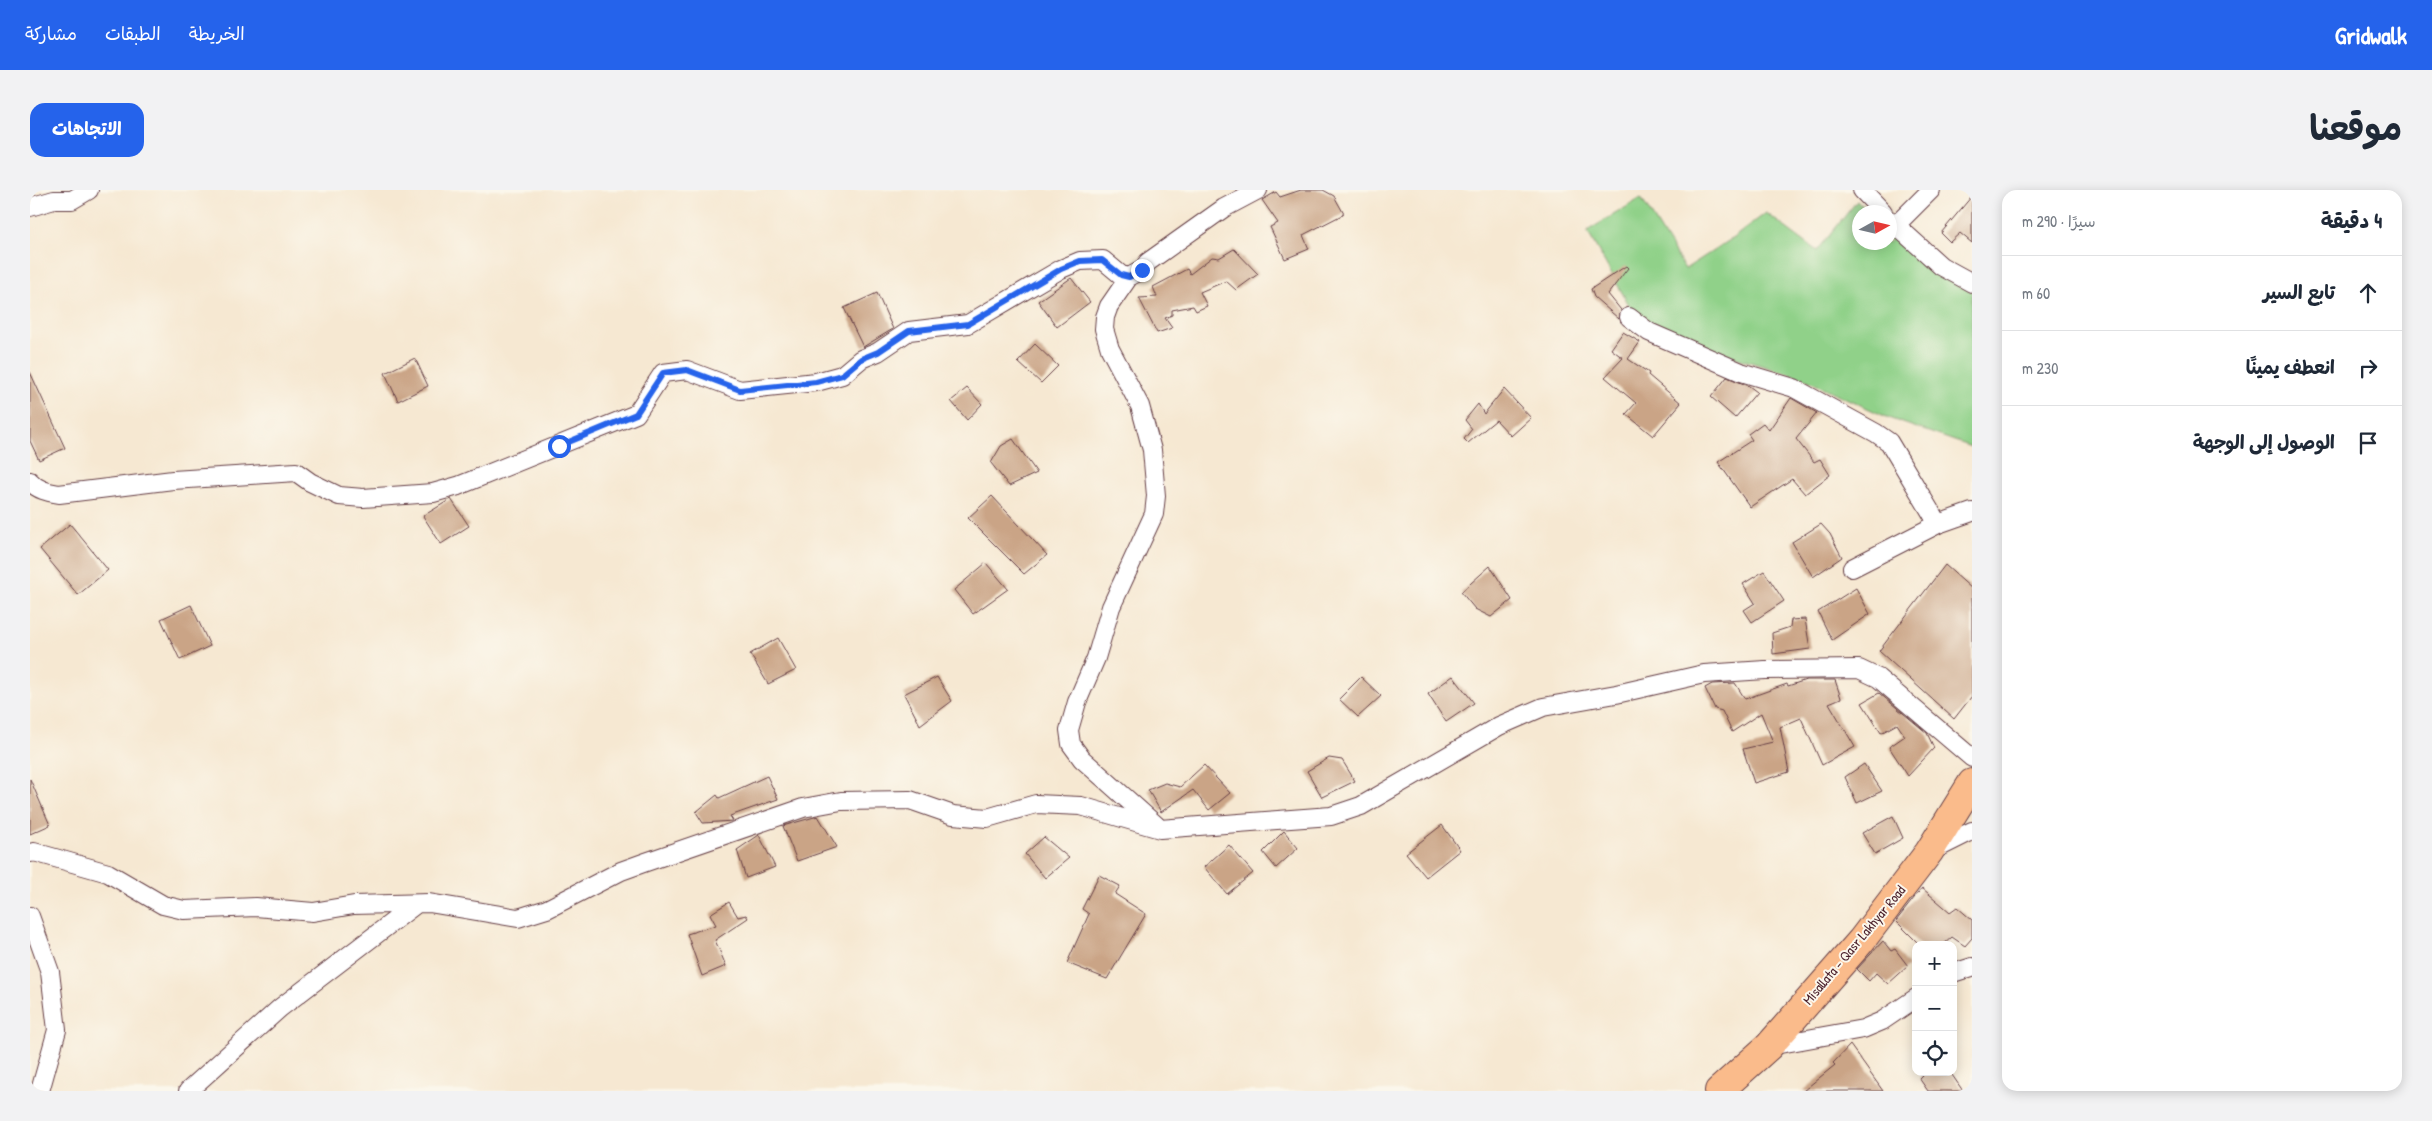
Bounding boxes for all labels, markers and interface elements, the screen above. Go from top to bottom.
text: Gridwalk [2335,19,2407,51]
text: مشاركة [25,21,77,46]
text: الطبقات [105,21,161,46]
text: الخريطة [189,21,245,46]
button: الاتجاهات [30,103,144,157]
text: موقعنا [2309,104,2402,151]
north arrow [1852,205,1897,250]
text: 4 دقيقة [2321,206,2382,235]
text: سيرًا · 290 m [2022,210,2096,232]
route end [1131,259,1154,282]
text: تابع السير [2263,279,2335,305]
icon: ahead [2354,279,2382,307]
text: 60 m [2022,282,2050,304]
text: انعطف يمينًا [2246,354,2335,380]
icon: right [2354,354,2382,382]
text: 230 m [2022,357,2058,379]
text: الوصول إلى الوجهة [2193,429,2335,455]
icon: arrive [2354,429,2382,457]
route start [548,435,571,458]
street label: Misallata - Qasr Lakhyar Road [1798,881,1910,1009]
map controls [1912,941,1957,1076]
button: + [1912,941,1957,986]
button: − [1912,986,1957,1031]
button: locate [1912,1031,1957,1076]

